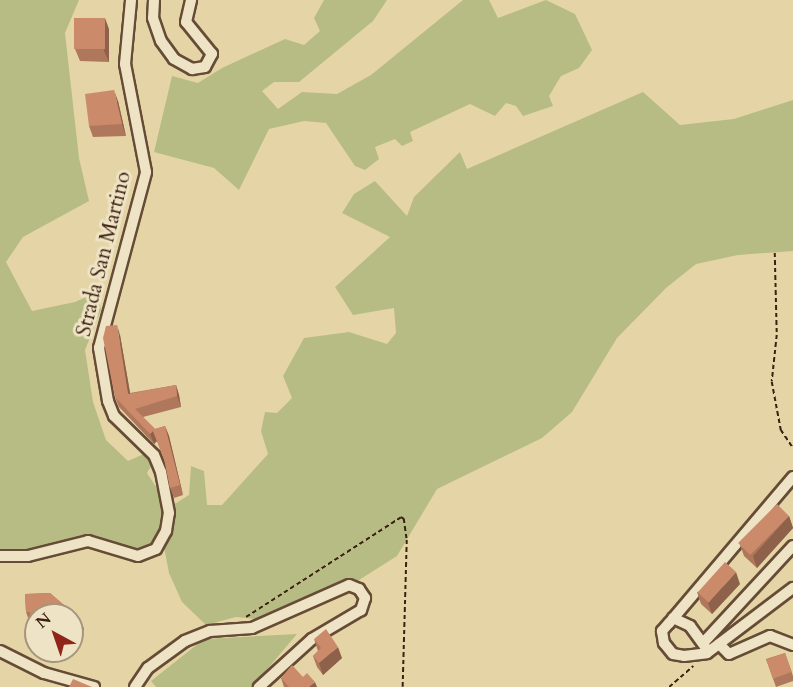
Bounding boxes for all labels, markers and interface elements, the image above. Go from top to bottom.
street label: Strada San Martino [71,169,137,339]
north arrow [24,603,84,663]
text: N [31,608,56,634]

